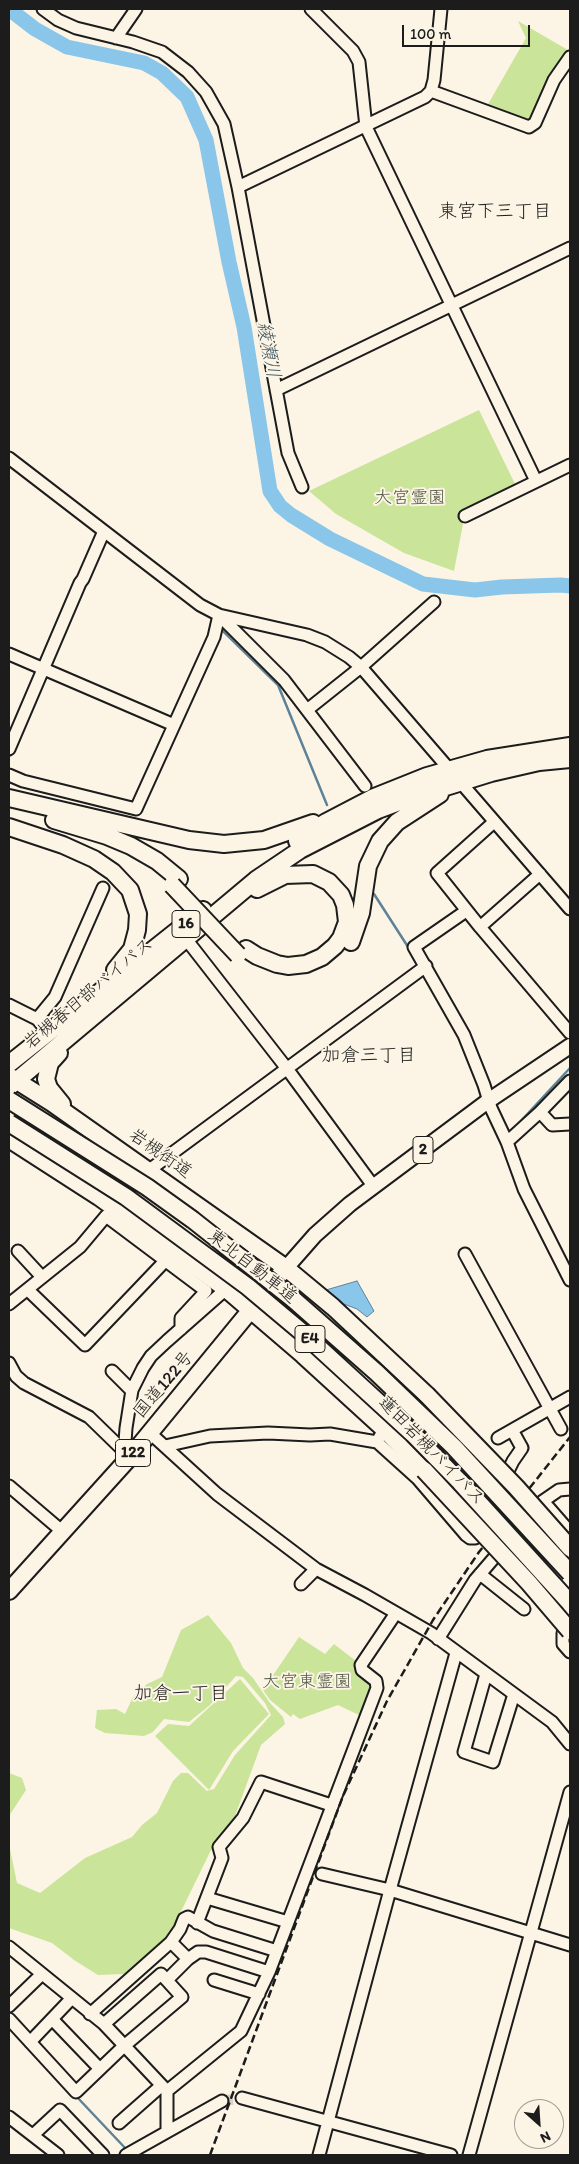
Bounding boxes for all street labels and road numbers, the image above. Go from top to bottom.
road number: 16 [172,911,200,938]
street label: 岩槻春日部バイパス [20,934,158,1054]
street label: 岩槻街道 [124,1125,196,1183]
road number: 2 [413,1136,433,1164]
street label: 東北自動車道 [203,1225,301,1309]
road number: E4 [295,1326,325,1352]
street label: 国道122号 [130,1347,198,1423]
street label: 蓮田岩槻バイパス [373,1392,489,1510]
road number: 122 [116,1440,150,1466]

